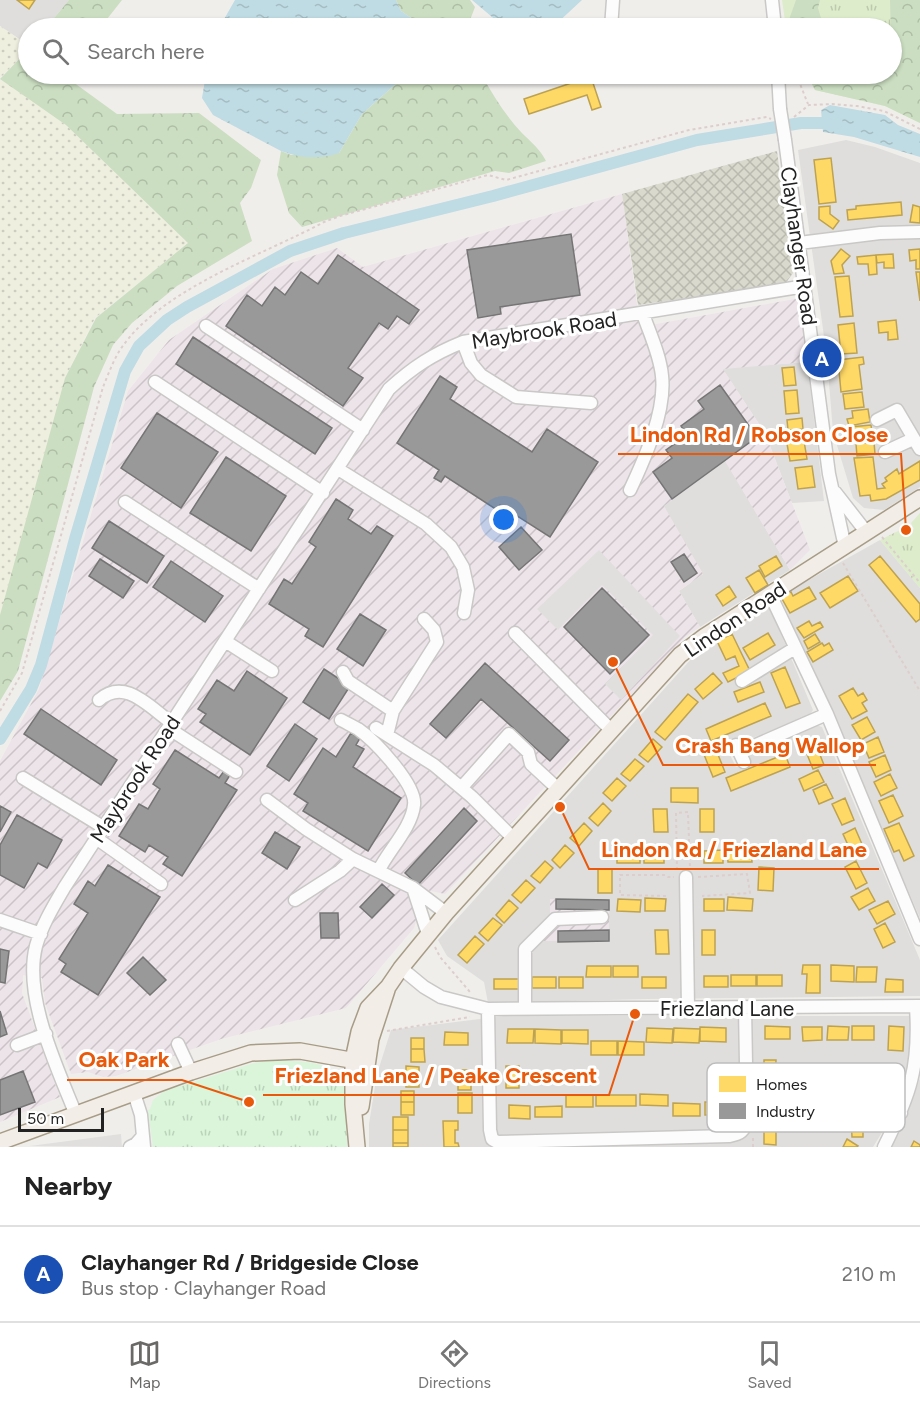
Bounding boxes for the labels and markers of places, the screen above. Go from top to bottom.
pin: A [802,336,842,380]
callout: Lindon Rd / Robson Close [618,414,901,454]
callout: Crash Bang Wallop [663,725,876,765]
callout: Lindon Rd / Friezland Lane [589,829,879,869]
callout: Oak Park [67,1040,182,1080]
callout: Friezland Lane / Peake Crescent [263,1055,609,1095]

